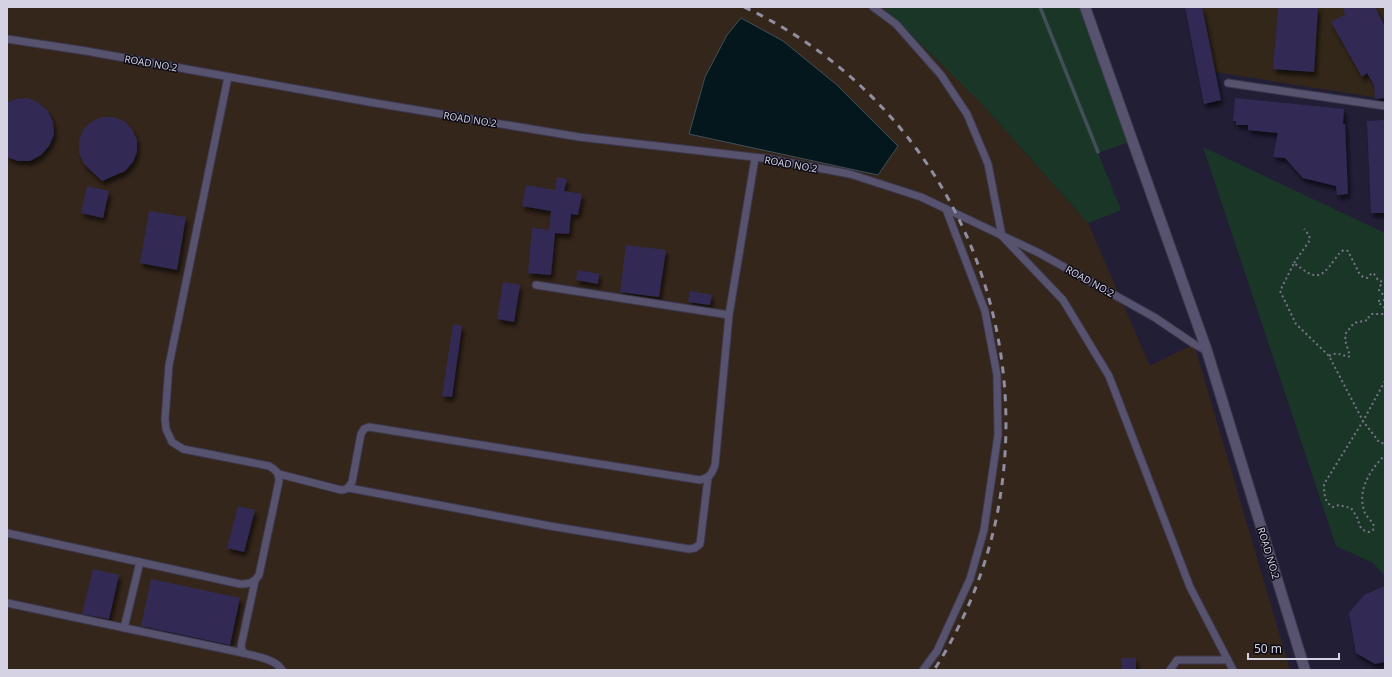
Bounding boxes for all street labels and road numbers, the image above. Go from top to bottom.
street label: ROAD NO.2 [123,51,179,75]
street label: ROAD NO.2 [442,108,498,130]
street label: ROAD NO.2 [763,152,819,176]
street label: ROAD NO.2 [1063,262,1117,300]
street label: ROAD NO.2 [1254,525,1284,581]

